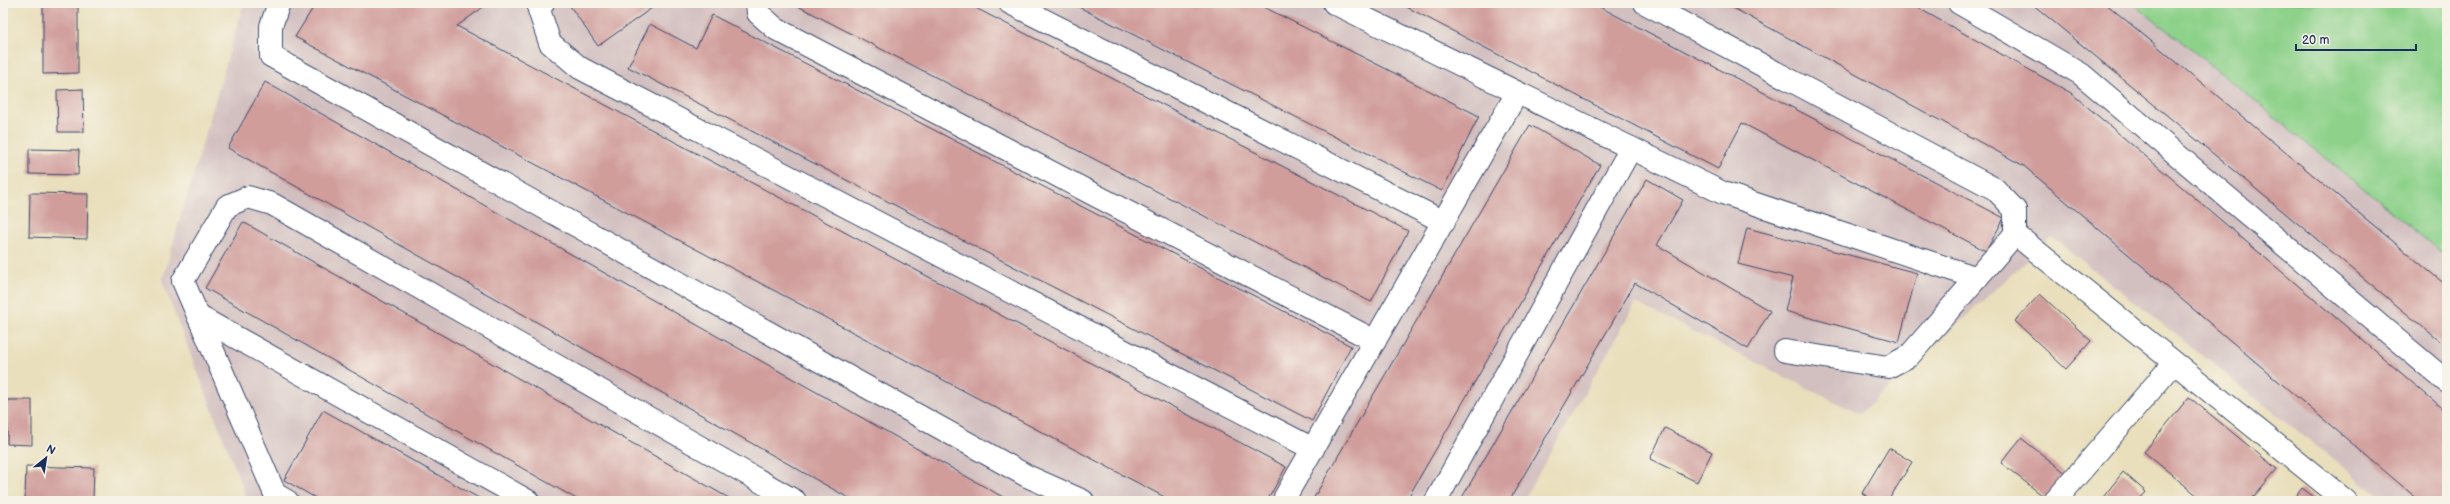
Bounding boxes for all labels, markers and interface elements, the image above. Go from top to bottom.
scale bar [2296,26,2416,52]
text: 20 m [2302,33,2329,48]
north arrow [26,438,66,478]
text: N [44,442,58,457]

